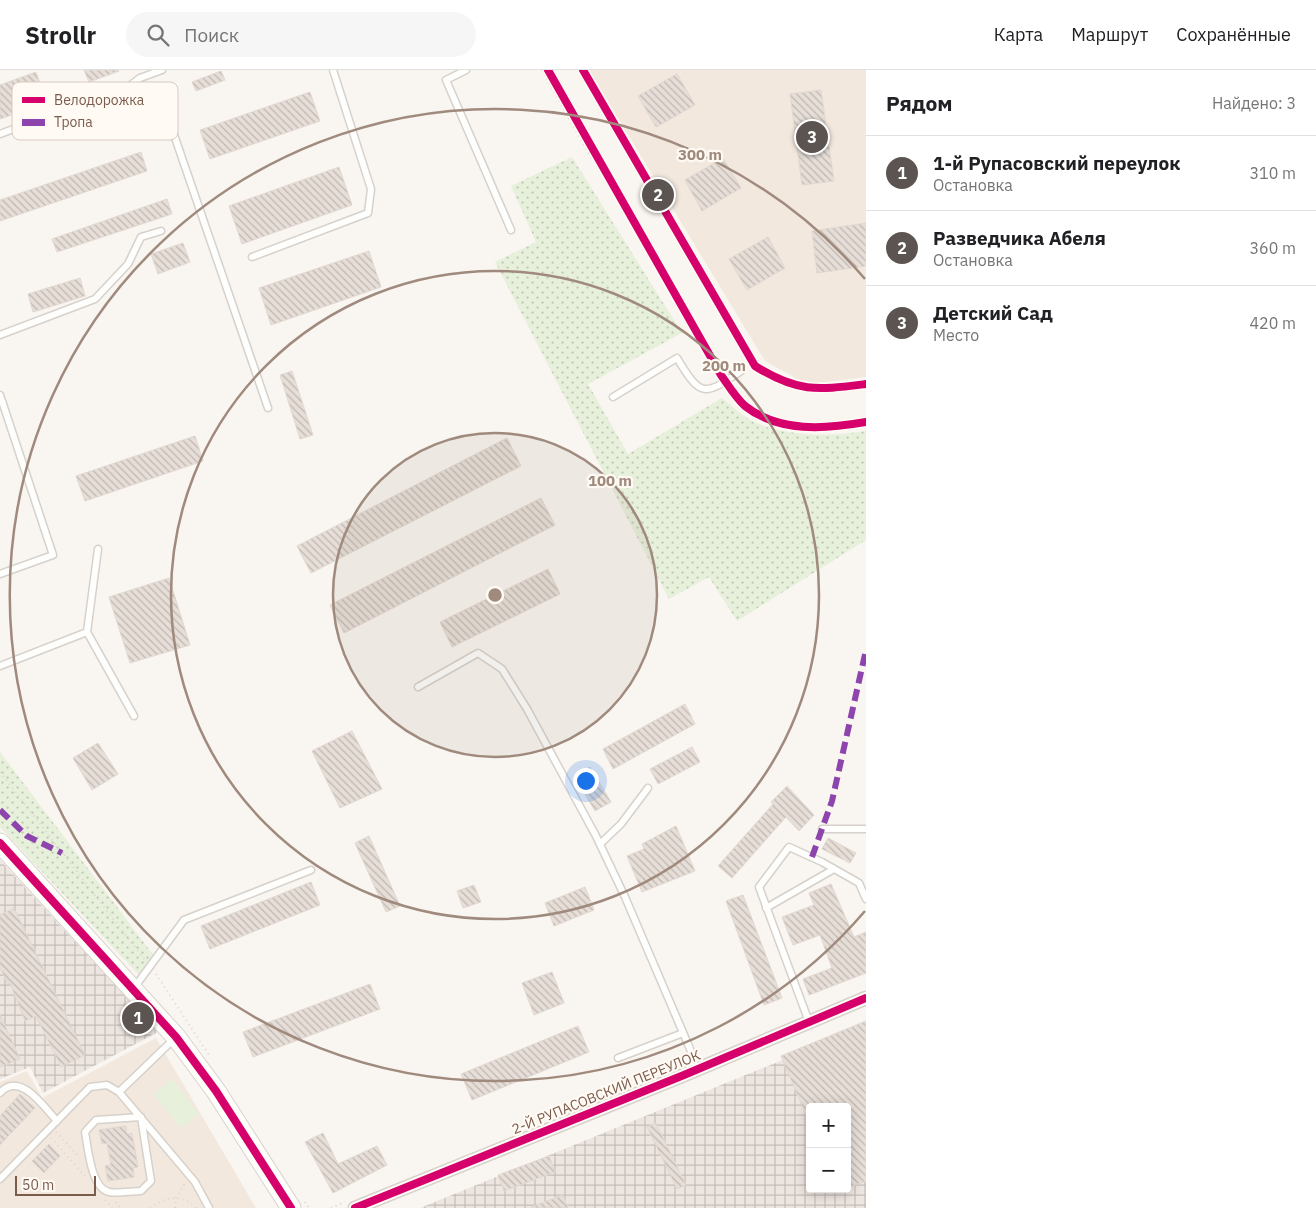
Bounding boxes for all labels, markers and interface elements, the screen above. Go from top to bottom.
search box [126,12,476,57]
text: Strollr [25,19,96,51]
icon: search [144,21,172,49]
text: Поиск [184,23,239,47]
text: Карта [994,23,1043,46]
text: Маршрут [1071,23,1148,46]
text: Сохранённые [1176,23,1291,46]
legend [12,82,178,140]
text: Рядом [886,89,953,117]
text: Велодорожка [54,91,145,109]
text: Найдено: 3 [1212,93,1296,113]
text: Тропа [54,113,93,131]
pin: 3 [796,118,828,156]
text: 300 m [678,145,722,164]
text: 1-й Рупасовский переулок [933,151,1180,175]
text: 1 [897,163,907,183]
text: 310 m [1249,163,1296,183]
text: Остановка [933,175,1013,195]
pin: 2 [642,176,674,214]
text: Разведчика Абеля [933,226,1106,250]
text: 2 [897,238,907,258]
text: 360 m [1249,238,1296,258]
text: Остановка [933,250,1013,270]
text: Детский Сад [933,301,1053,325]
text: 3 [897,313,907,333]
text: 420 m [1249,313,1296,333]
text: Место [933,325,979,345]
text: 200 m [702,356,746,375]
text: 100 m [588,471,632,490]
centre of rings [486,586,504,604]
your location [573,768,599,794]
pin: 1 [122,999,154,1037]
street label: 2-Й РУПАСОВСКИЙ ПЕРЕУЛОК [509,1045,703,1138]
map controls [806,1103,851,1193]
button: + [806,1103,851,1148]
button: − [806,1148,851,1193]
scale bar [15,1173,96,1196]
text: 50 m [22,1176,54,1194]

